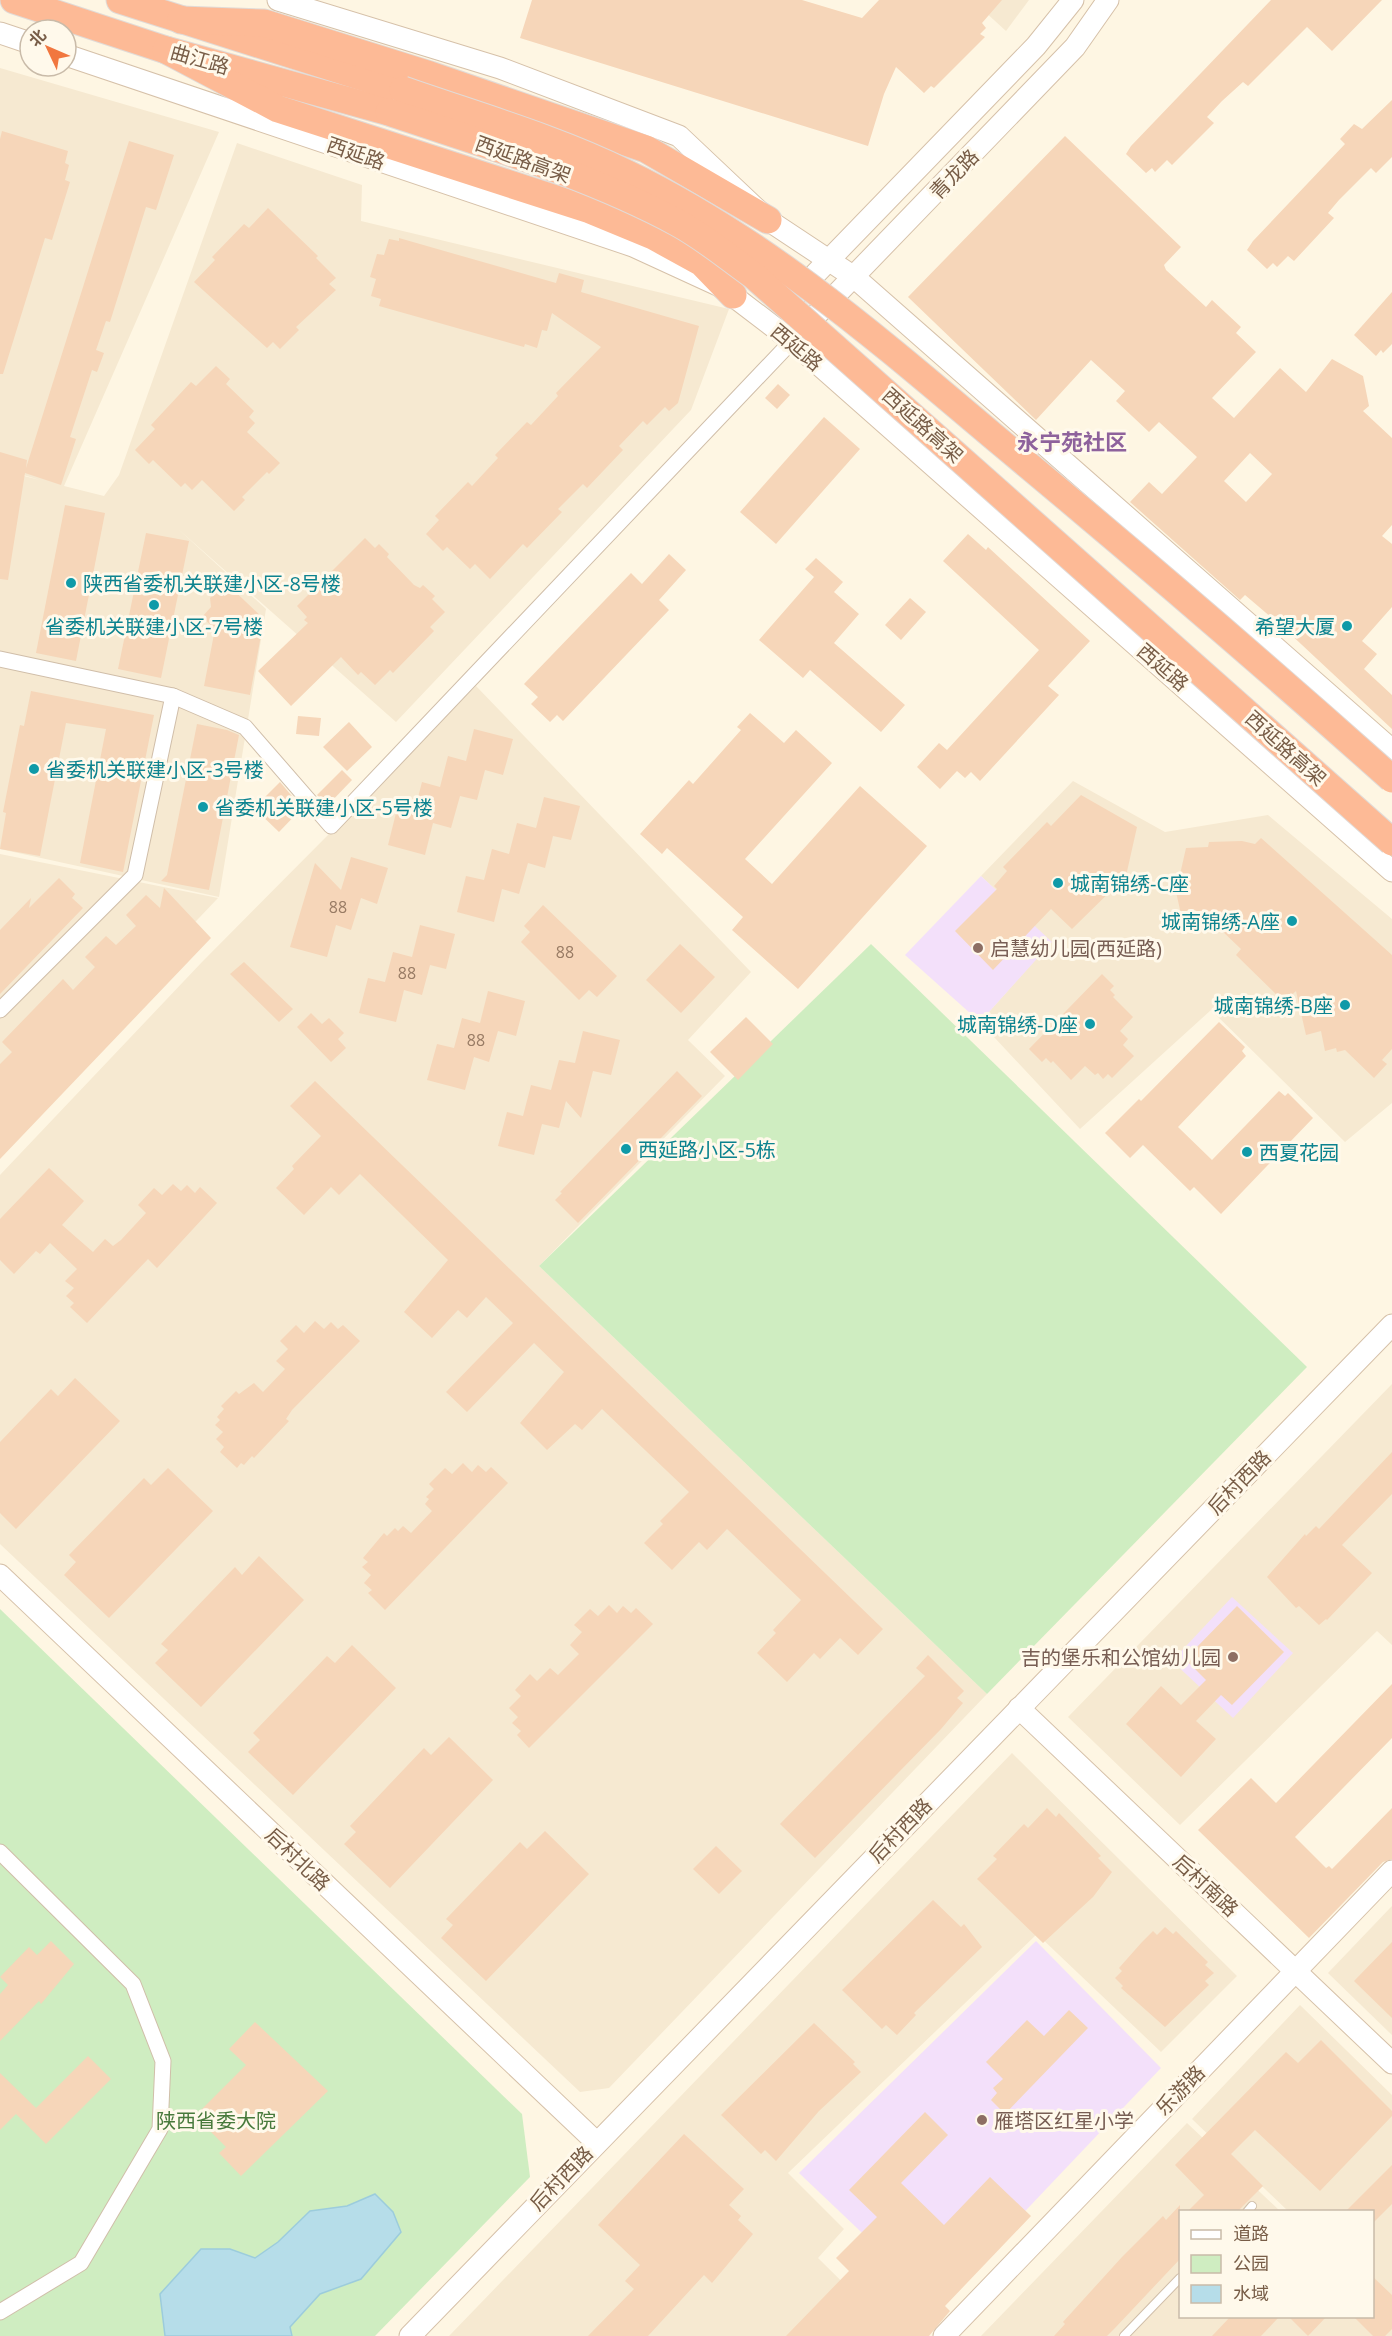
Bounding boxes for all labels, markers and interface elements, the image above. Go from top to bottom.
north arrow [18,18,78,78]
text: 北 [24,24,51,51]
street label: 曲江路 [167,38,233,80]
street label: 西延路高架 [471,129,575,189]
street label: 西延路 [323,130,389,176]
street label: 青龙路 [923,143,985,205]
street label: 西延路 [765,317,829,377]
street label: 西延路高架 [877,382,969,468]
district label: 永宁苑社区 [1017,426,1127,456]
place label: 陕西省委机关联建小区-8号楼 [83,570,341,597]
marker: 陕西省委机关联建小区-8号楼 [64,576,78,590]
marker: 省委机关联建小区-7号楼 [147,598,161,612]
place label: 省委机关联建小区-7号楼 [45,613,263,640]
place label: 希望大厦 [1255,613,1335,640]
marker: 希望大厦 [1340,619,1354,633]
street label: 西延路 [1132,637,1194,697]
street label: 西延路高架 [1240,705,1332,791]
place label: 省委机关联建小区-3号楼 [46,756,264,783]
marker: 省委机关联建小区-3号楼 [27,762,41,776]
place label: 省委机关联建小区-5号楼 [215,794,433,821]
marker: 省委机关联建小区-5号楼 [196,800,210,814]
place label: 城南锦绣-C座 [1070,870,1189,897]
marker: 城南锦绣-C座 [1051,876,1065,890]
house number: 88 [329,896,347,918]
place label: 城南锦绣-A座 [1161,908,1280,935]
marker: 城南锦绣-A座 [1285,914,1299,928]
place label: 启慧幼儿园(西延路) [990,935,1162,962]
house number: 88 [556,941,574,963]
marker: 启慧幼儿园(西延路) [971,941,985,955]
house number: 88 [398,962,416,984]
place label: 城南锦绣-B座 [1214,992,1333,1019]
marker: 城南锦绣-B座 [1338,998,1352,1012]
place label: 城南锦绣-D座 [957,1011,1078,1038]
marker: 城南锦绣-D座 [1083,1017,1097,1031]
house number: 88 [467,1029,485,1051]
place label: 西延路小区-5栋 [638,1136,776,1163]
place label: 西夏花园 [1259,1139,1339,1166]
marker: 西延路小区-5栋 [619,1142,633,1156]
marker: 西夏花园 [1240,1145,1254,1159]
street label: 后村西路 [1202,1444,1276,1520]
place label: 吉的堡乐和公馆幼儿园 [1021,1644,1221,1671]
marker: 吉的堡乐和公馆幼儿园 [1226,1650,1240,1664]
street label: 后村西路 [863,1792,937,1868]
street label: 后村北路 [260,1822,336,1896]
street label: 后村南路 [1168,1848,1244,1922]
street label: 乐游路 [1149,2059,1211,2121]
park label: 陕西省委大院 [156,2107,276,2134]
place label: 雁塔区红星小学 [994,2107,1134,2134]
marker: 雁塔区红星小学 [975,2113,989,2127]
street label: 后村西路 [524,2140,598,2216]
legend [1179,2210,1374,2318]
text: 道路 [1233,2221,1269,2245]
text: 公园 [1233,2251,1269,2275]
text: 水域 [1233,2281,1269,2305]

